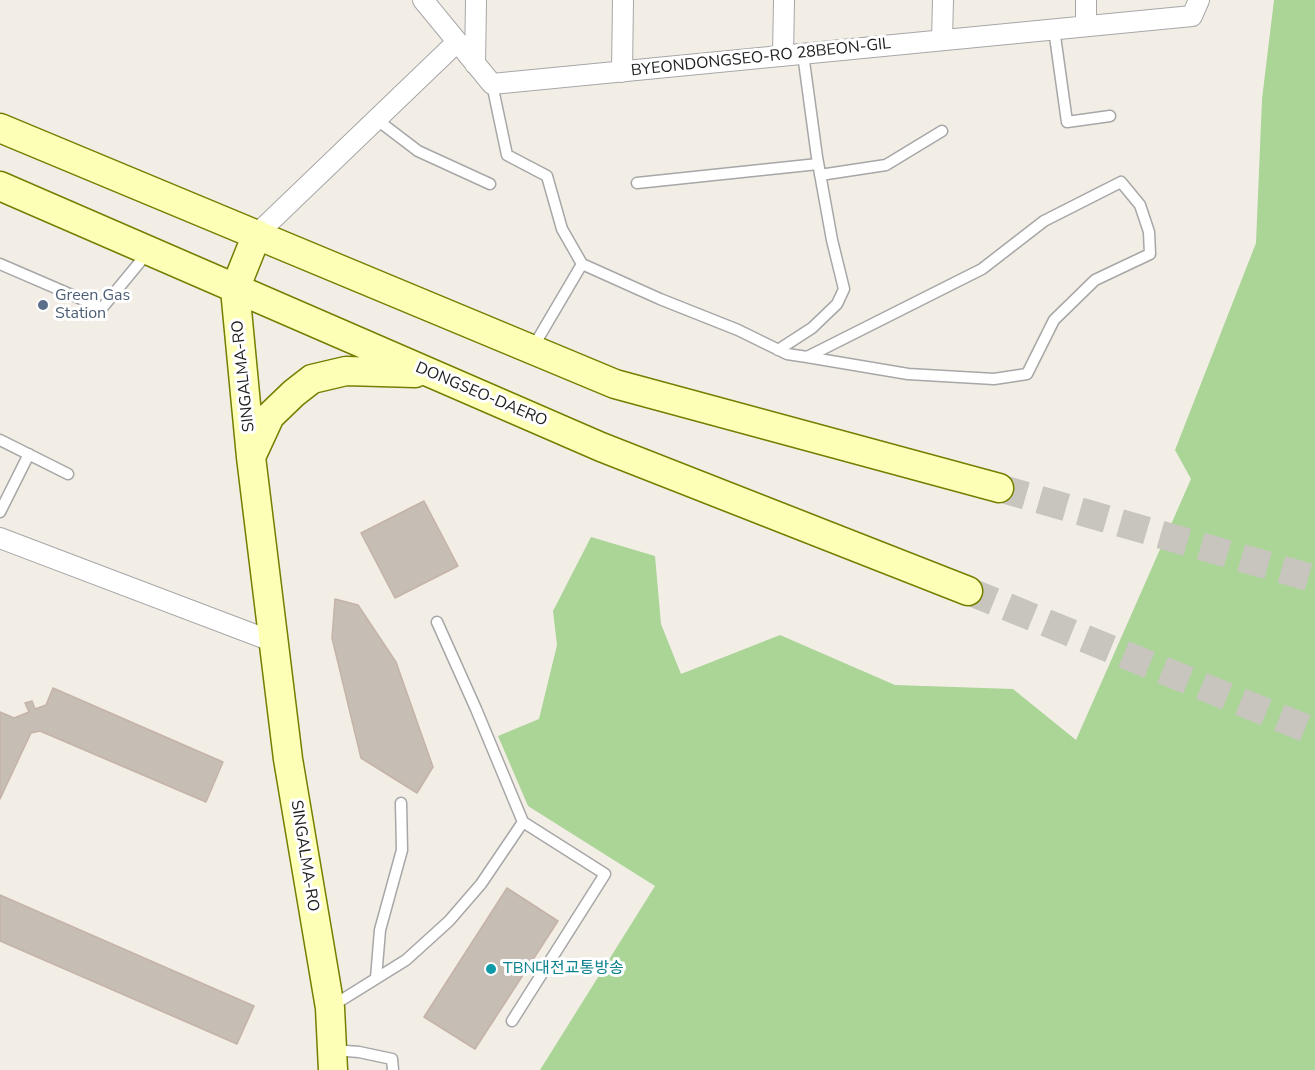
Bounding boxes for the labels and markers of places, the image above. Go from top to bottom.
place label: Green Gas Station [55,286,130,324]
marker: Green Gas Station [36,298,50,312]
place label: TBN대전교통방송 [503,959,624,979]
marker: TBN대전교통방송 [484,962,498,976]

